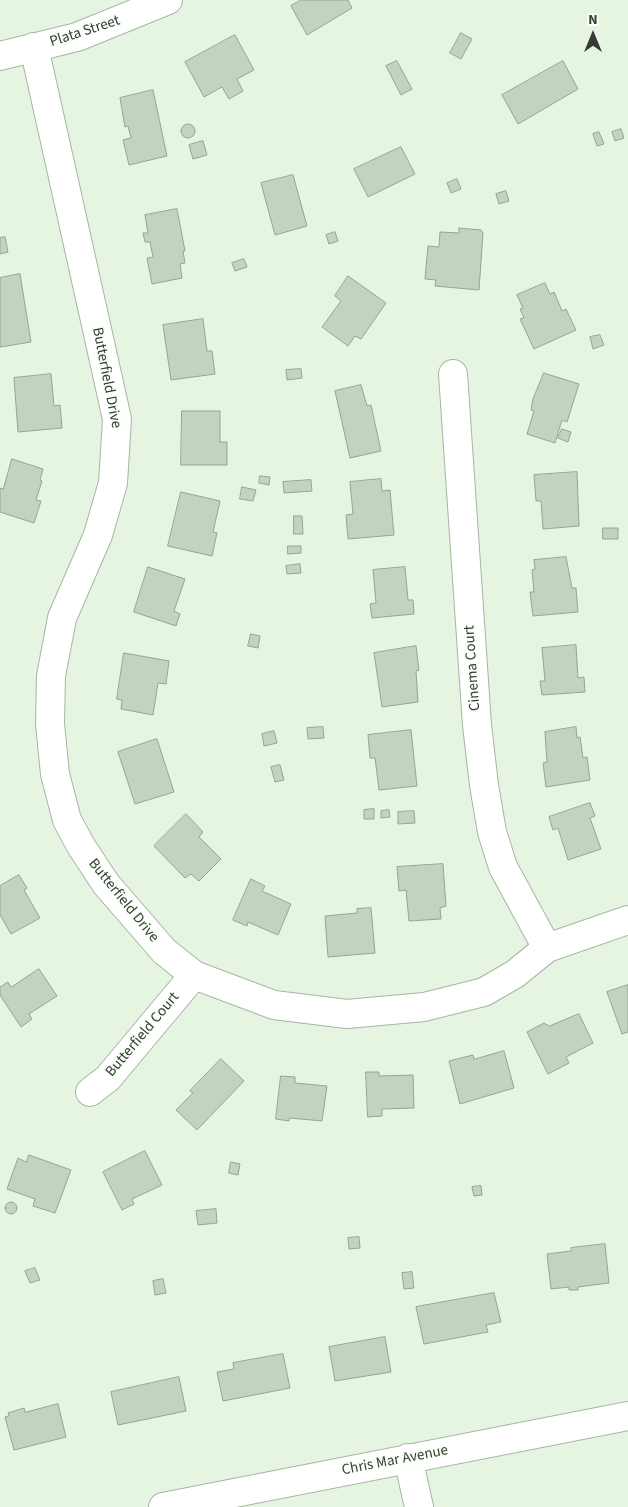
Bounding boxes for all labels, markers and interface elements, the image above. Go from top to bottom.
north arrow [568,10,618,60]
text: N [588,10,598,30]
street label: Plata Street [48,12,122,52]
street label: Butterfield Drive [87,326,125,430]
street label: Cinema Court [461,624,485,712]
street label: Butterfield Drive [84,856,162,946]
street label: Butterfield Court [102,989,184,1081]
street label: Chris Mar Avenue [340,1442,450,1480]

